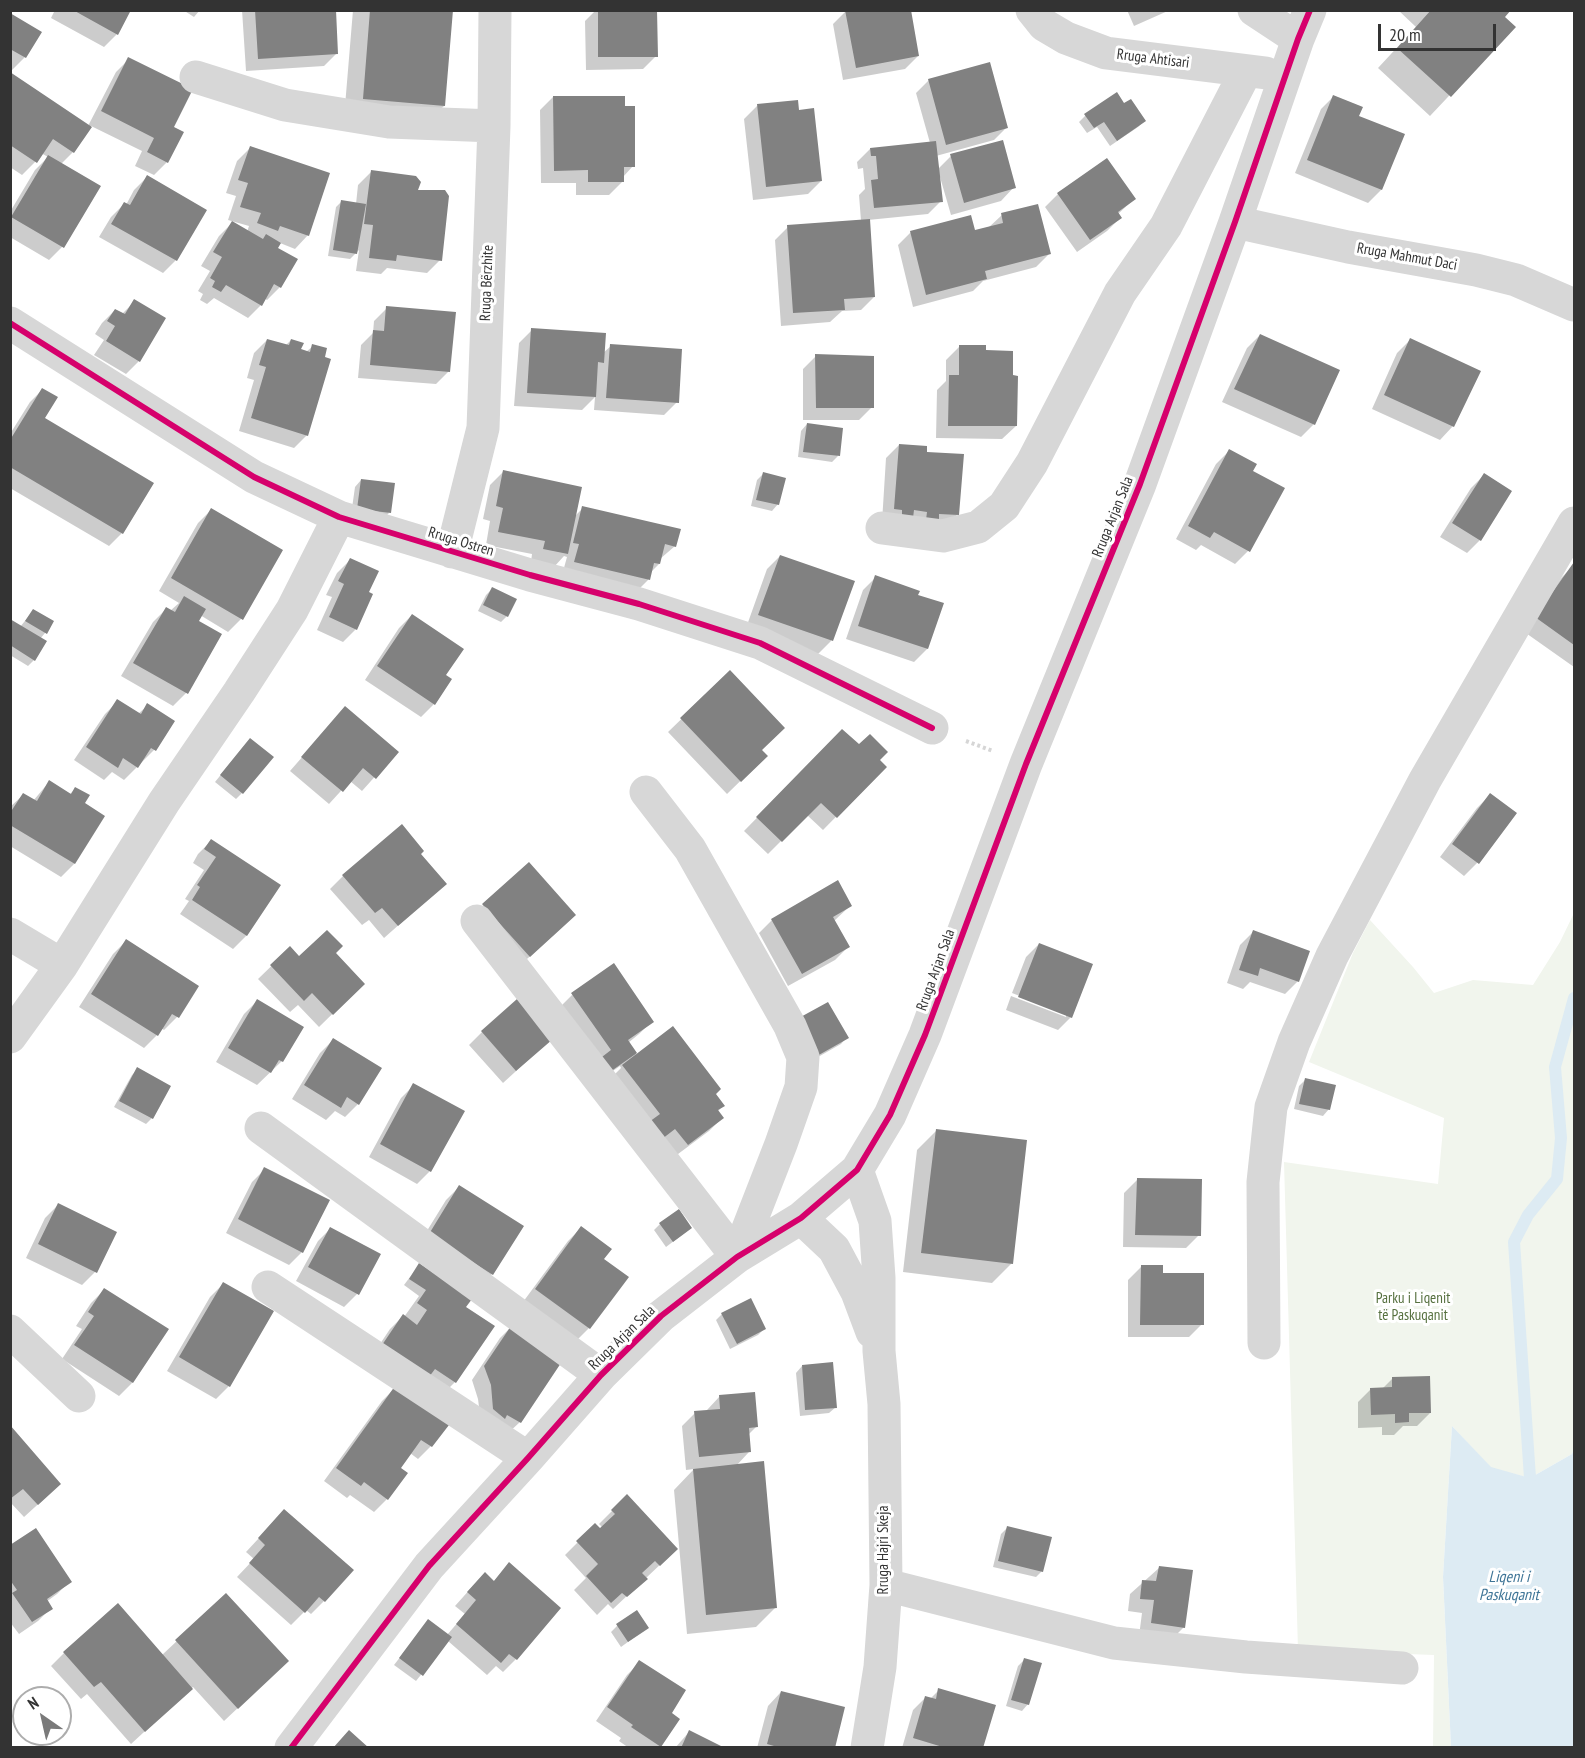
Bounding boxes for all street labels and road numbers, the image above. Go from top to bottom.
street label: Rruga Ahtisari [1116,46,1190,72]
street label: Rruga Mahmut Daci [1355,239,1459,275]
street label: Rruga Bërzhite [477,245,497,321]
street label: Rruga Arjan Sala [1089,474,1137,560]
street label: Rruga Ostren [426,523,496,561]
street label: Rruga Arjan Sala [913,927,959,1013]
street label: Rruga Arjan Sala [585,1302,659,1374]
street label: Rruga Hajri Skeja [875,1506,893,1594]

